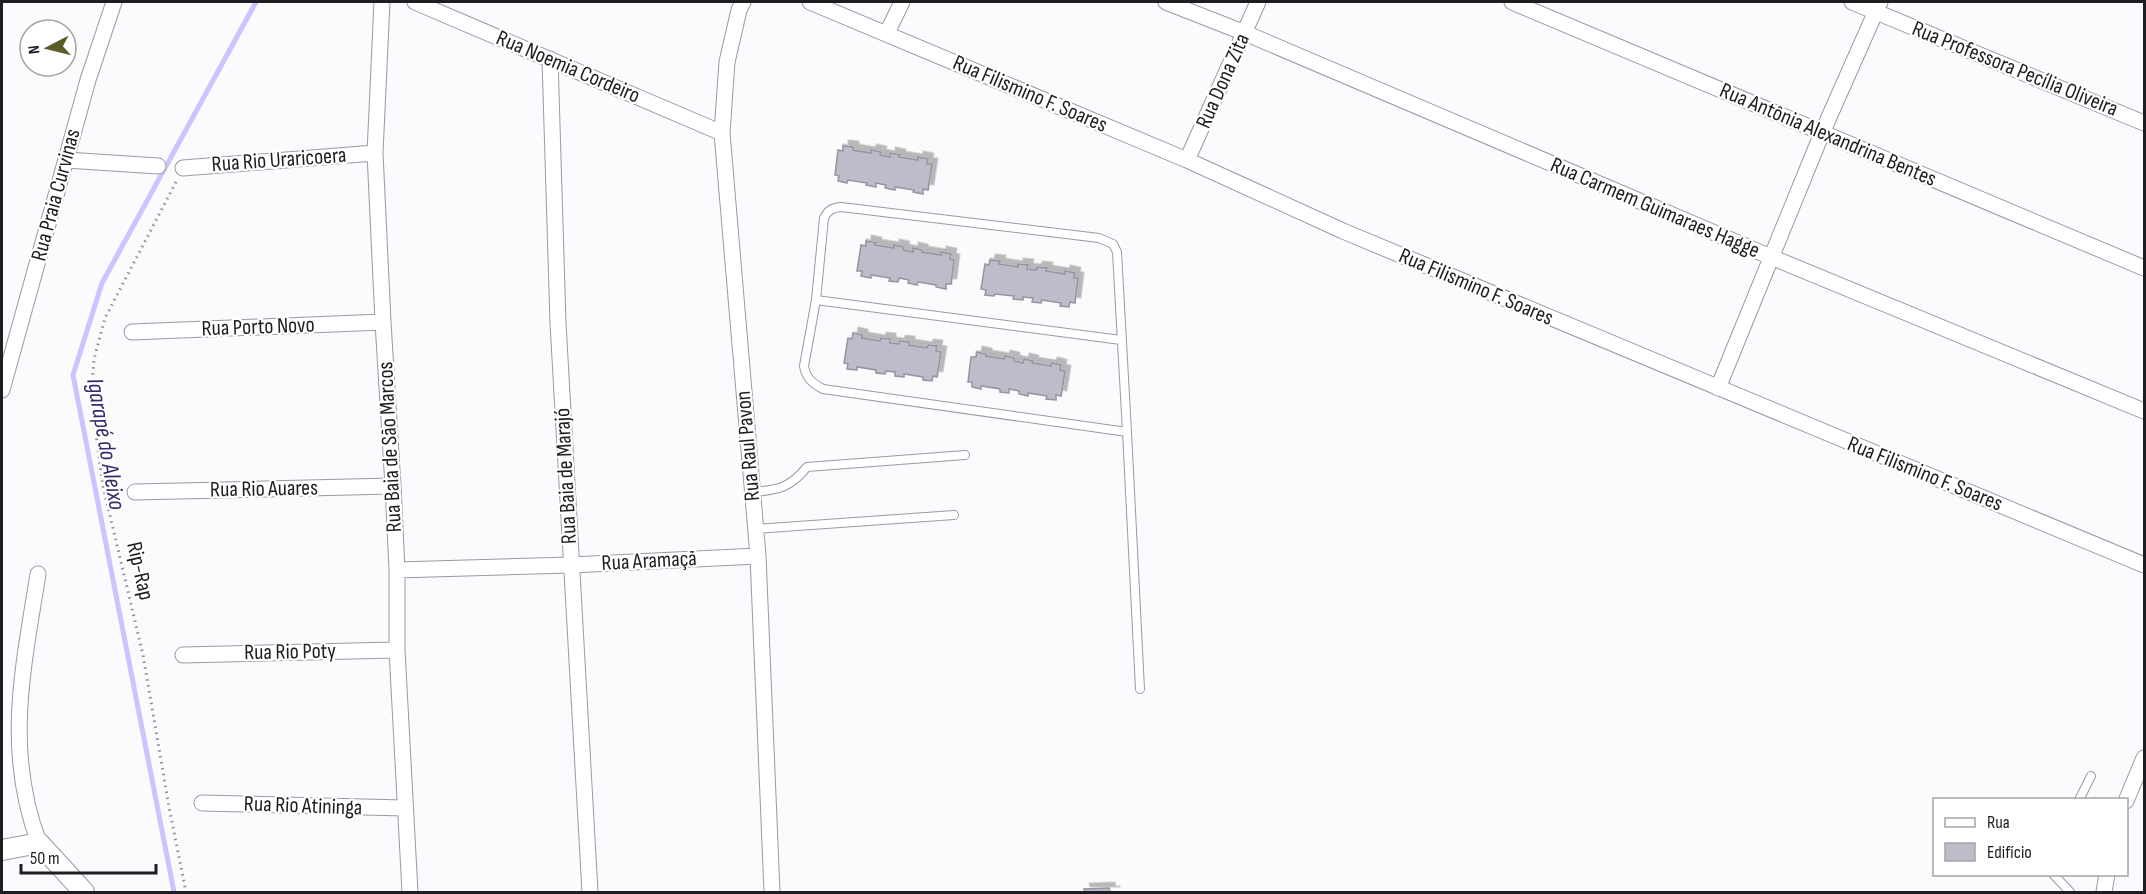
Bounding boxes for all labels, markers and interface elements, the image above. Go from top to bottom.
street label: Rua Professora Pecília Oliveira [1908,15,2122,123]
north arrow [18,18,78,78]
street label: Rua Noemia Cordeiro [492,25,644,109]
street label: Rua Dona Zita [1190,29,1256,133]
text: N [25,44,45,55]
street label: Rua Filismino F. Soares [949,49,1111,139]
street label: Rua Antônia Alexandrina Bentes [1716,77,1940,193]
street label: Rua Praia Curvinas [25,126,87,264]
street label: Rua Rio Uraricoera [211,142,347,178]
street label: Rua Carmem Guimaraes Hagge [1546,152,1764,264]
street label: Rua Filismino F. Soares [1395,242,1557,332]
street label: Rua Porto Novo [201,312,315,342]
street label: Rua Baia de São Marcos [372,361,408,533]
water label: Igarapé do Aleixo [80,376,132,512]
street label: Rua Raul Pavon [730,390,766,502]
street label: Rua Baia de Marajó [549,407,583,545]
street label: Rua Filismino F. Soares [1843,431,2007,517]
street label: Rua Rio Auares [210,475,318,503]
street label: Rip-Rap [120,539,160,603]
street label: Rua Aramaçã [601,545,697,577]
street label: Rua Rio Poty [244,638,337,666]
street label: Rua Rio Atininga [243,790,363,822]
legend [1933,798,2128,876]
text: Rua [1987,812,2010,833]
scale bar [21,837,156,875]
text: Edifício [1987,842,2032,863]
text: 50 m [30,848,60,869]

